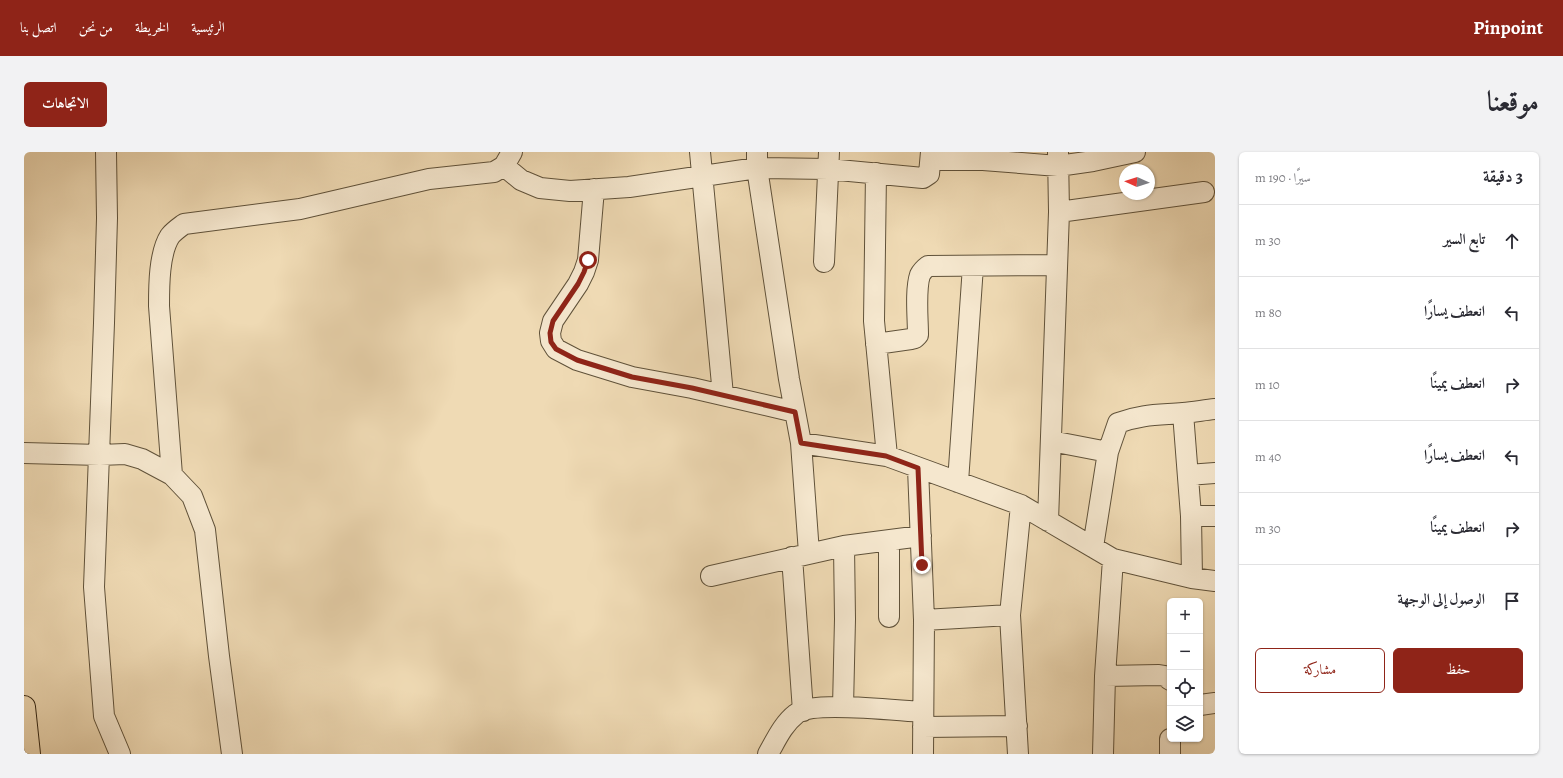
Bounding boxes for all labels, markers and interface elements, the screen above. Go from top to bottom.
text: Pinpoint [1473,15,1543,41]
text: اتصل بنا [20,18,57,37]
text: من نحن [79,18,113,37]
text: الخريطة [135,18,169,37]
text: الرئيسية [191,18,225,37]
button: الاتجاهات [24,82,107,127]
text: موقعنا [1487,83,1539,121]
north arrow [1119,164,1155,200]
text: 3 دقيقة [1483,165,1523,188]
text: سيرًا · 190 m [1255,169,1311,186]
text: تابع السير [1443,229,1485,249]
icon: ahead [1501,230,1523,252]
text: 30 m [1255,232,1281,249]
route start [579,251,597,269]
text: انعطف يسارًا [1424,301,1485,321]
icon: left [1501,302,1523,324]
text: 80 m [1255,304,1282,321]
text: انعطف يمينًا [1430,373,1485,393]
icon: right [1501,374,1523,396]
text: 10 m [1255,376,1280,393]
text: انعطف يسارًا [1424,445,1485,465]
icon: left [1501,446,1523,468]
text: 40 m [1255,448,1281,465]
text: انعطف يمينًا [1430,517,1485,537]
icon: right [1501,518,1523,540]
text: 30 m [1255,520,1281,537]
route end [913,556,931,574]
text: الوصول إلى الوجهة [1398,589,1485,609]
icon: arrive [1501,590,1523,612]
map controls [1167,598,1203,742]
button: + [1167,598,1203,634]
button: − [1167,634,1203,670]
button: مشاركة [1255,648,1385,693]
button: حفظ [1393,648,1523,693]
button: locate [1167,670,1203,706]
button: layers [1167,706,1203,742]

